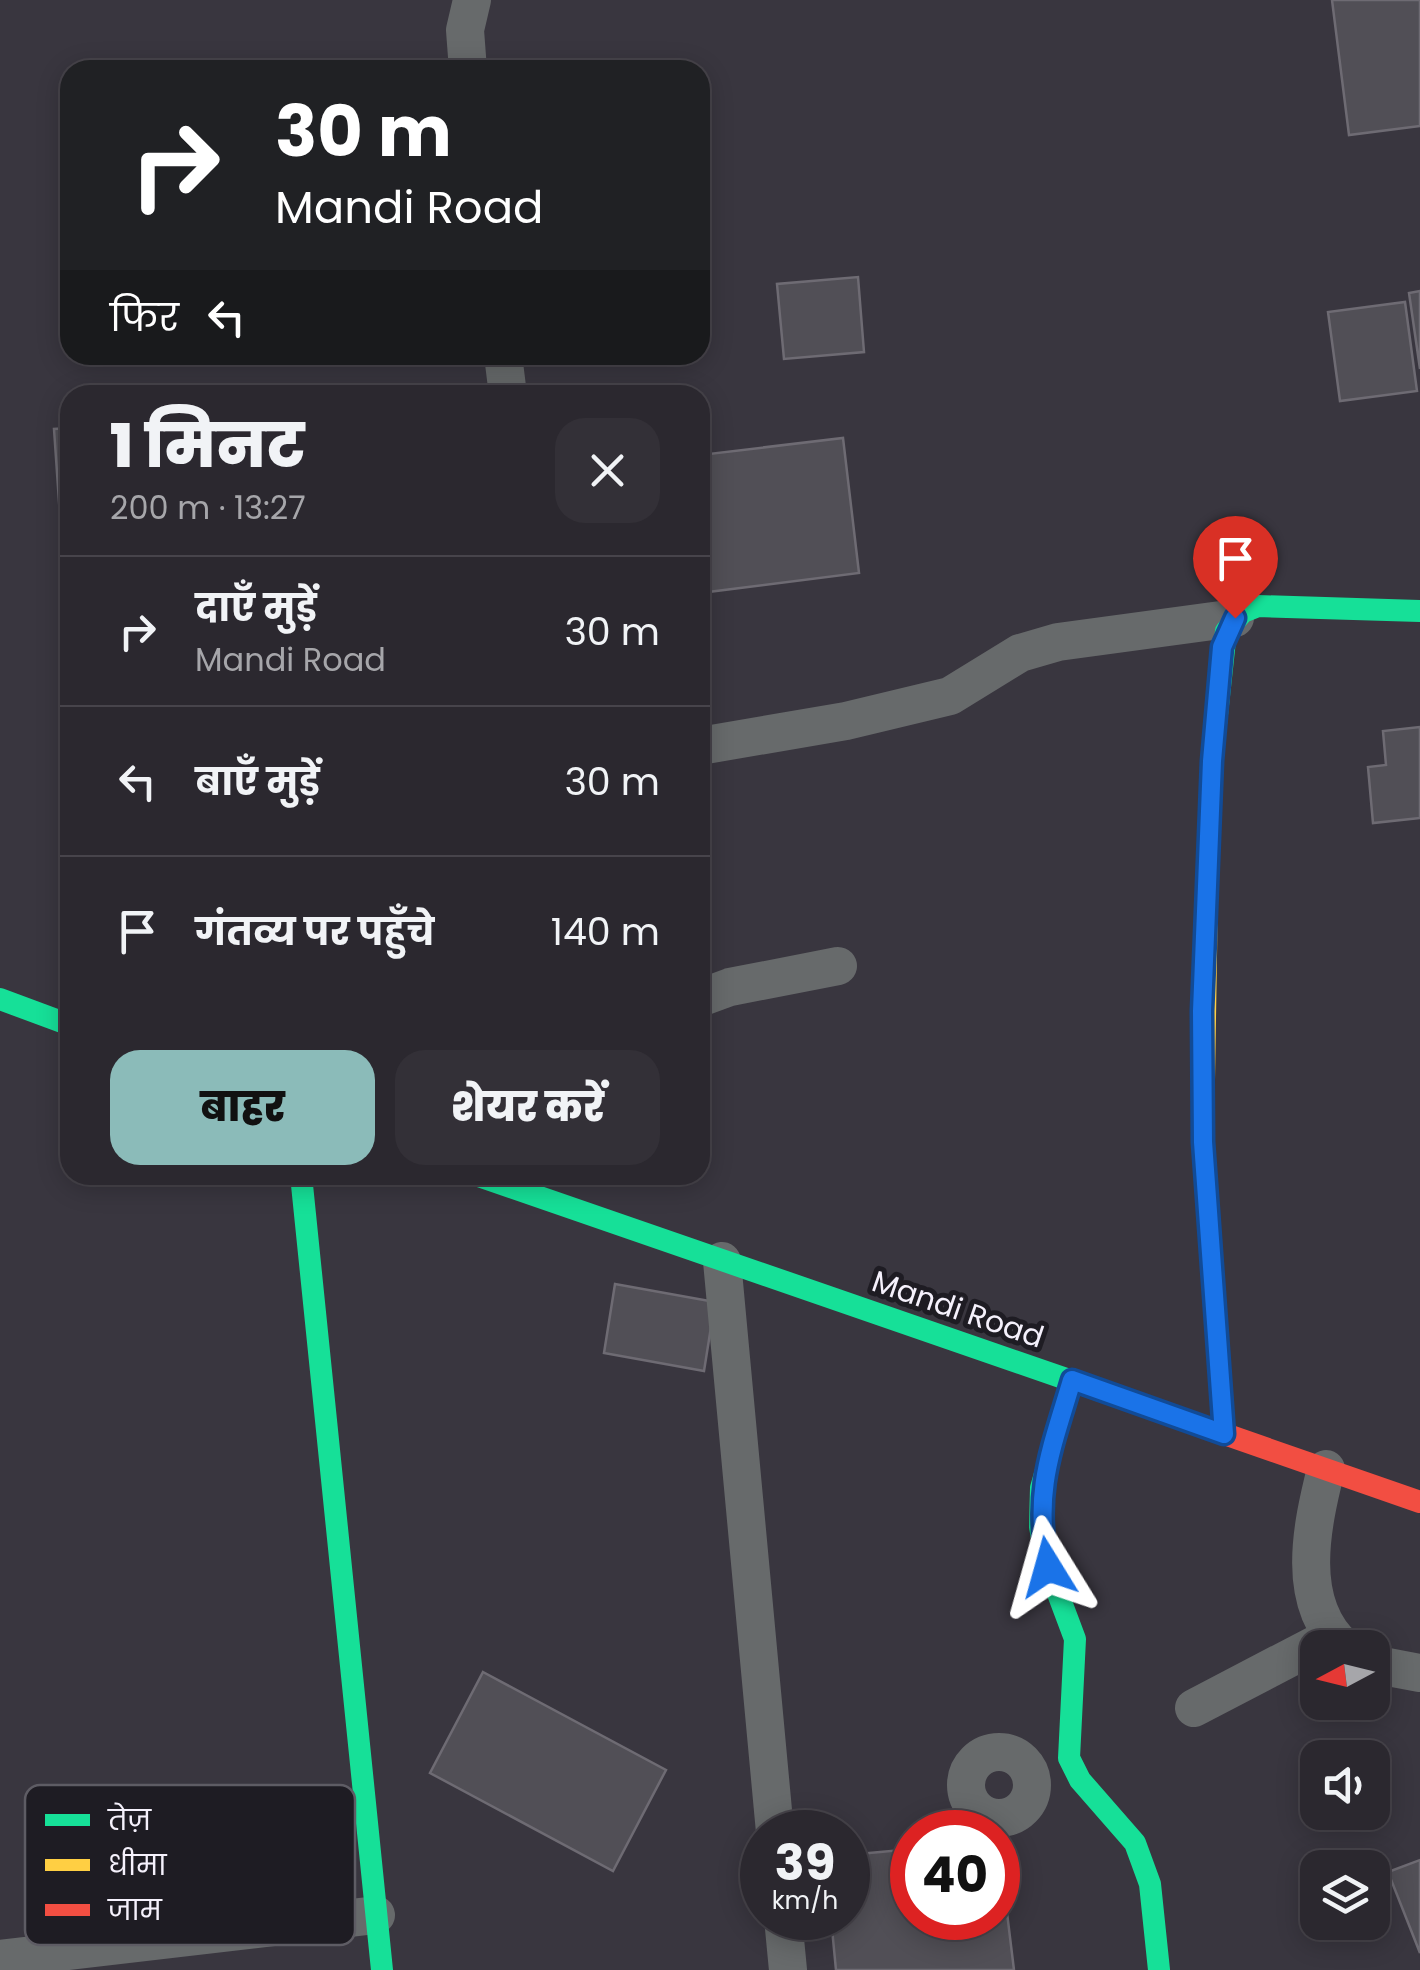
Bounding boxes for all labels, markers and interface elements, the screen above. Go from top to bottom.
text: 30 m [275,82,452,181]
icon: right [110,100,240,230]
text: Mandi Road [275,176,543,239]
icon: left [199,290,254,345]
text: फिर [110,291,179,344]
text: 1 मिनट [110,404,305,488]
button: close [555,418,660,523]
text: 200 m · 13:27 [110,485,306,530]
pin [1193,516,1278,619]
icon: arrive [1208,531,1263,586]
text: दाएँ मुड़ें [195,581,317,634]
icon: right [110,604,165,659]
text: 30 m [564,605,660,658]
text: Mandi Road [195,637,386,682]
icon: left [110,754,165,809]
text: बाएँ मुड़ें [195,755,320,808]
text: 30 m [564,755,660,808]
icon: arrive [110,904,165,959]
text: गंतव्य पर पहुँचे [195,905,434,958]
text: 140 m [551,905,660,958]
button: बाहर [110,1050,375,1165]
button: शेयर करें [395,1050,660,1165]
street label: Mandi Road [866,1260,1050,1358]
position arrow [996,1515,1100,1619]
north arrow [1300,1630,1390,1720]
map controls [1300,1630,1390,1940]
button: sound [1300,1740,1390,1830]
legend [25,1785,355,1945]
text: तेज़ [107,1801,152,1840]
speed limit sign: 40 [890,1810,1020,1940]
text: 39 [775,1827,836,1898]
text: धीमा [108,1846,167,1885]
button: layers [1300,1850,1390,1940]
text: km/h [772,1883,838,1918]
text: जाम [107,1891,163,1930]

